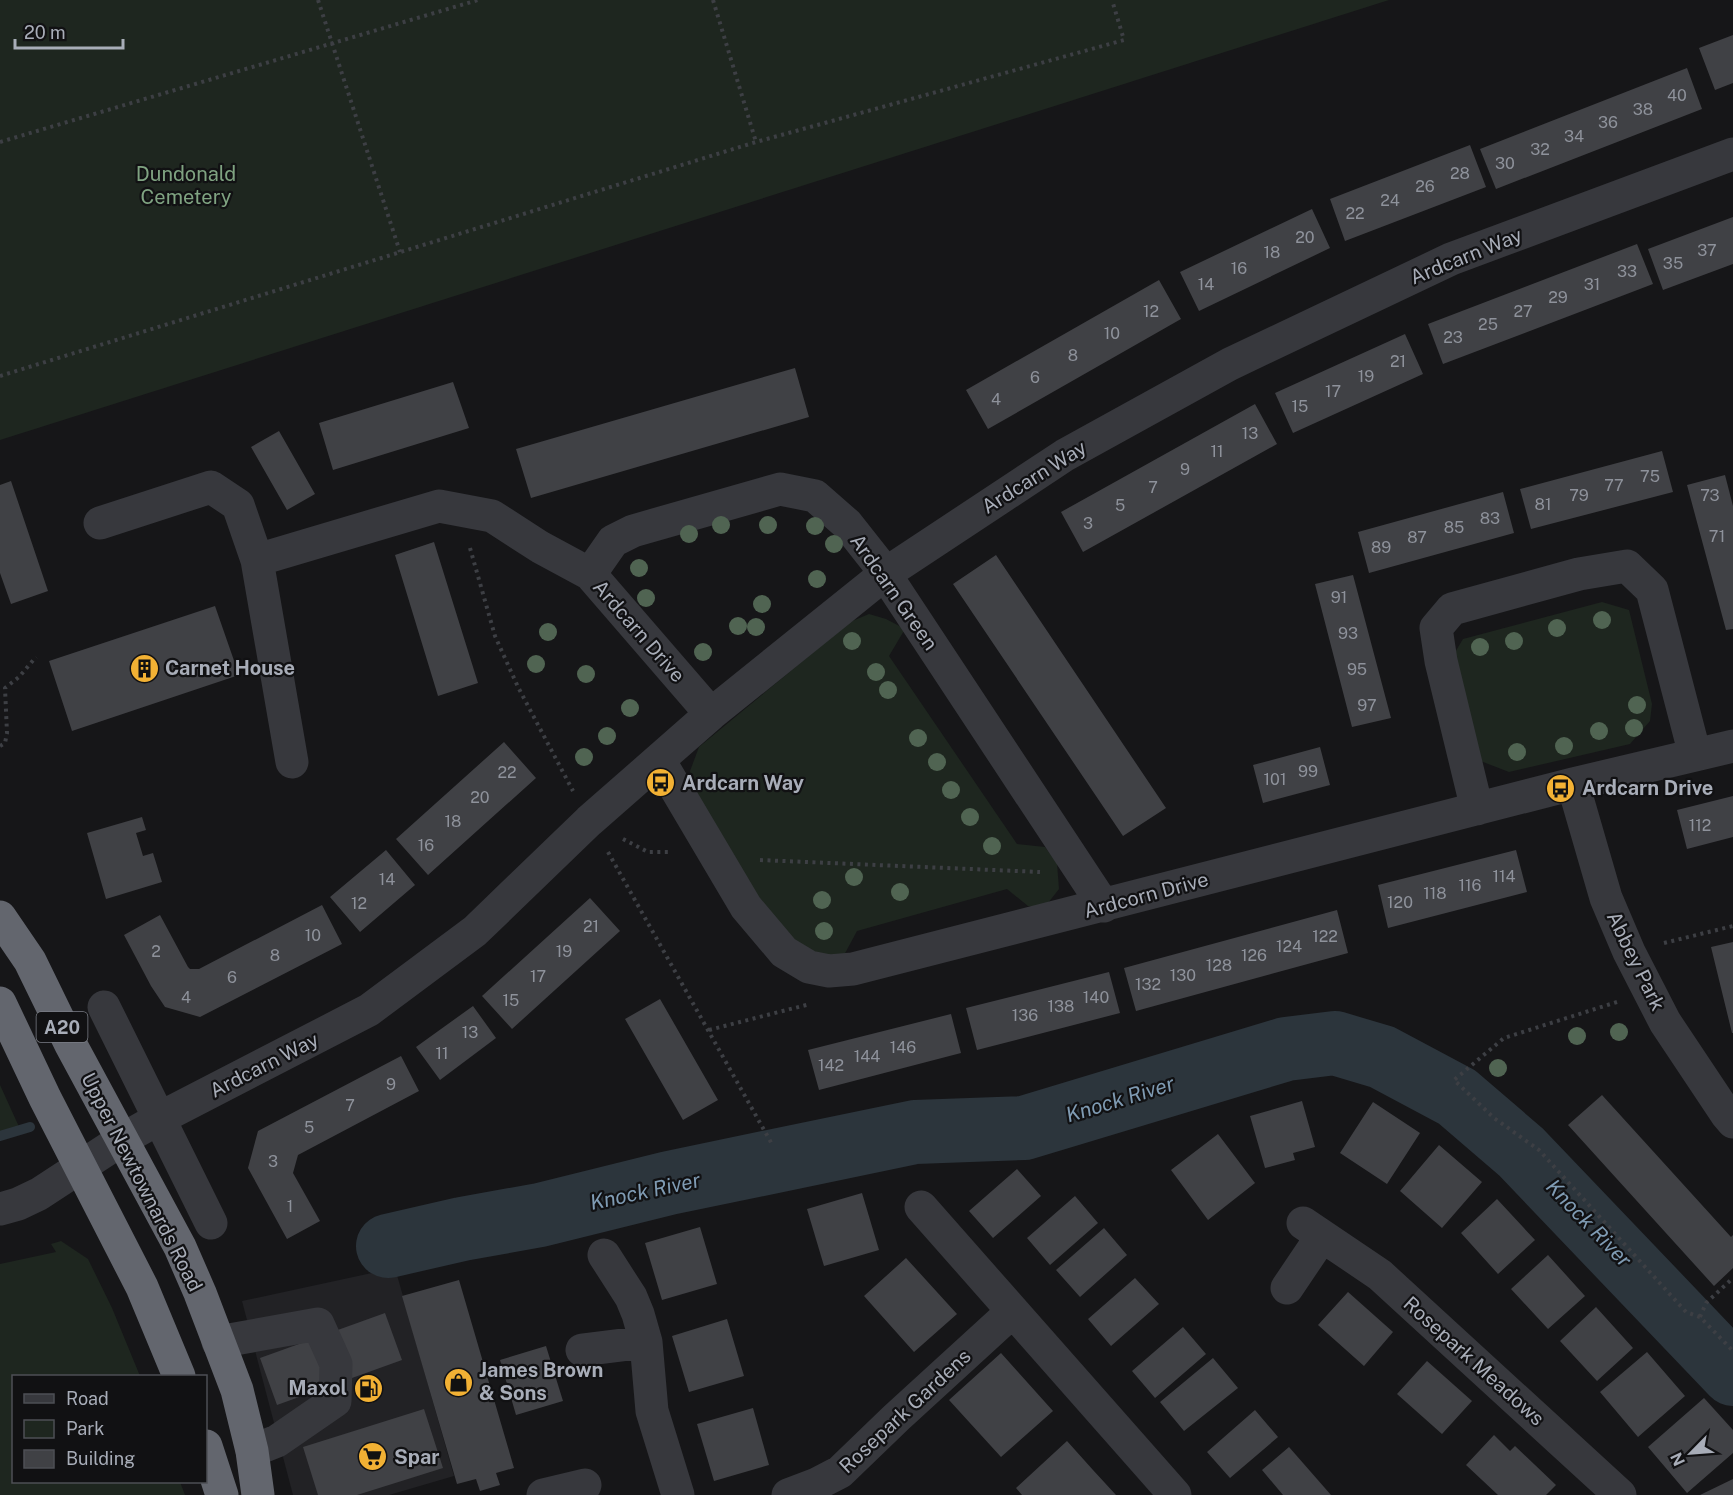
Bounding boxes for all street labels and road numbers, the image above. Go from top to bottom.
street label: Ardcarn Way [1406,222,1526,289]
street label: Ardcarn Way [977,435,1091,519]
street label: Ardcarn Green [845,529,943,655]
street label: Ardcarn Drive [588,575,690,687]
street label: Ardcorn Drive [1081,867,1211,923]
street label: Abbey Park [1602,907,1670,1015]
road number: A20 [36,1012,88,1042]
street label: Ardcarn Way [206,1027,323,1103]
street label: Upper Newtownards Road [76,1069,208,1295]
street label: Rosepark Meadows [1399,1291,1549,1431]
street label: Rosepark Gardens [834,1344,976,1478]

